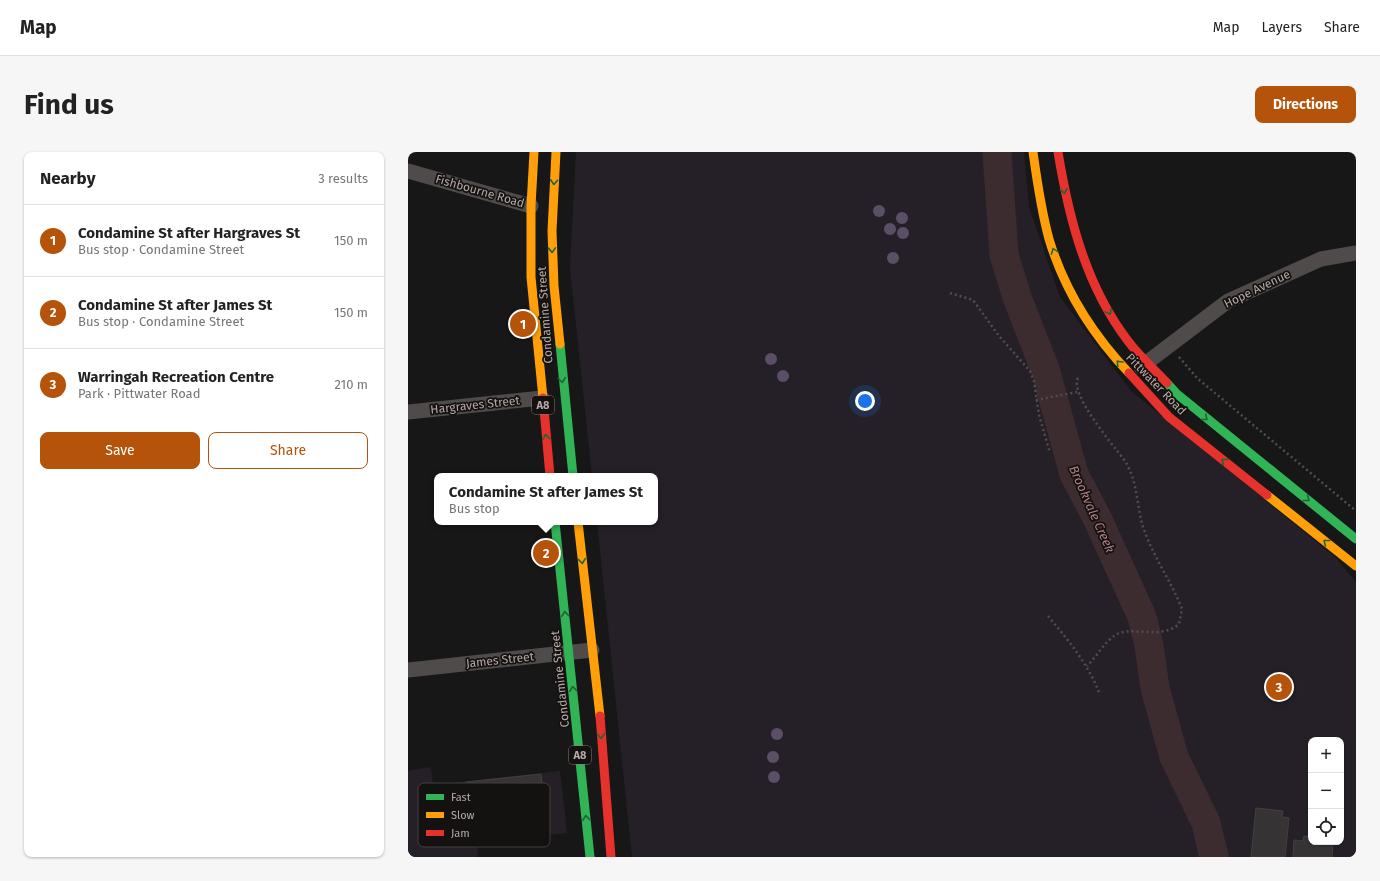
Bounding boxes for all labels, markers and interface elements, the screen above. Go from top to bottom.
text: Map [20,16,57,39]
text: Map [1213,19,1239,36]
text: Layers [1261,19,1302,36]
text: Share [1324,19,1360,36]
button: Directions [1255,86,1356,123]
text: Find us [24,88,114,121]
text: Nearby [40,168,95,189]
text: 3 results [318,171,368,186]
street label: Fishbourne Road [434,172,526,210]
one-way arrow [550,179,559,185]
one-way arrow [1059,187,1068,194]
text: Condamine St after Hargraves St [78,224,300,242]
text: 1 [50,233,56,248]
text: 150 m [334,233,368,248]
text: Bus stop · Condamine Street [78,242,244,257]
one-way arrow [548,247,557,253]
one-way arrow [1051,248,1059,255]
street label: Condamine Street [535,265,555,364]
street label: Hope Avenue [1222,267,1292,311]
text: Condamine St after James St [78,296,272,314]
text: 2 [50,305,56,320]
text: 150 m [334,305,368,320]
one-way arrow [1104,308,1112,315]
pin: 1 [510,309,536,339]
text: Bus stop · Condamine Street [78,314,244,329]
street label: Pittwater Road [1123,350,1189,418]
one-way arrow [1116,360,1124,368]
text: Warringah Recreation Centre [78,368,274,386]
text: 3 [50,377,56,392]
text: 210 m [334,377,368,392]
one-way arrow [558,377,567,383]
text: Park · Pittwater Road [78,386,200,401]
your location [855,391,875,411]
street label: Hargraves Street [430,393,521,417]
road number: A8 [532,396,554,414]
one-way arrow [1200,414,1207,421]
button: Save [40,432,200,469]
button: Share [208,432,368,469]
one-way arrow [542,434,551,440]
one-way arrow [1221,459,1228,466]
water label: Brookvale Creek [1066,463,1118,555]
popup [434,473,658,525]
text: Condamine St after James St [449,483,643,501]
one-way arrow [1302,494,1309,501]
text: Bus stop [449,501,500,516]
pin: 2 [533,538,559,568]
one-way arrow [1323,539,1330,546]
one-way arrow [577,558,586,564]
one-way arrow [561,611,570,617]
street label: Condamine Street [548,629,572,728]
street label: James Street [465,649,535,671]
pin: 3 [1266,672,1292,702]
one-way arrow [568,686,577,692]
one-way arrow [596,733,605,739]
map controls [1308,737,1344,845]
button: + [1308,737,1344,773]
road number: A8 [569,746,591,764]
button: − [1308,773,1344,809]
legend [418,783,550,847]
text: Fast [451,791,471,804]
text: Slow [451,809,475,822]
button: locate [1308,809,1344,845]
one-way arrow [582,815,591,821]
text: Jam [451,827,470,840]

